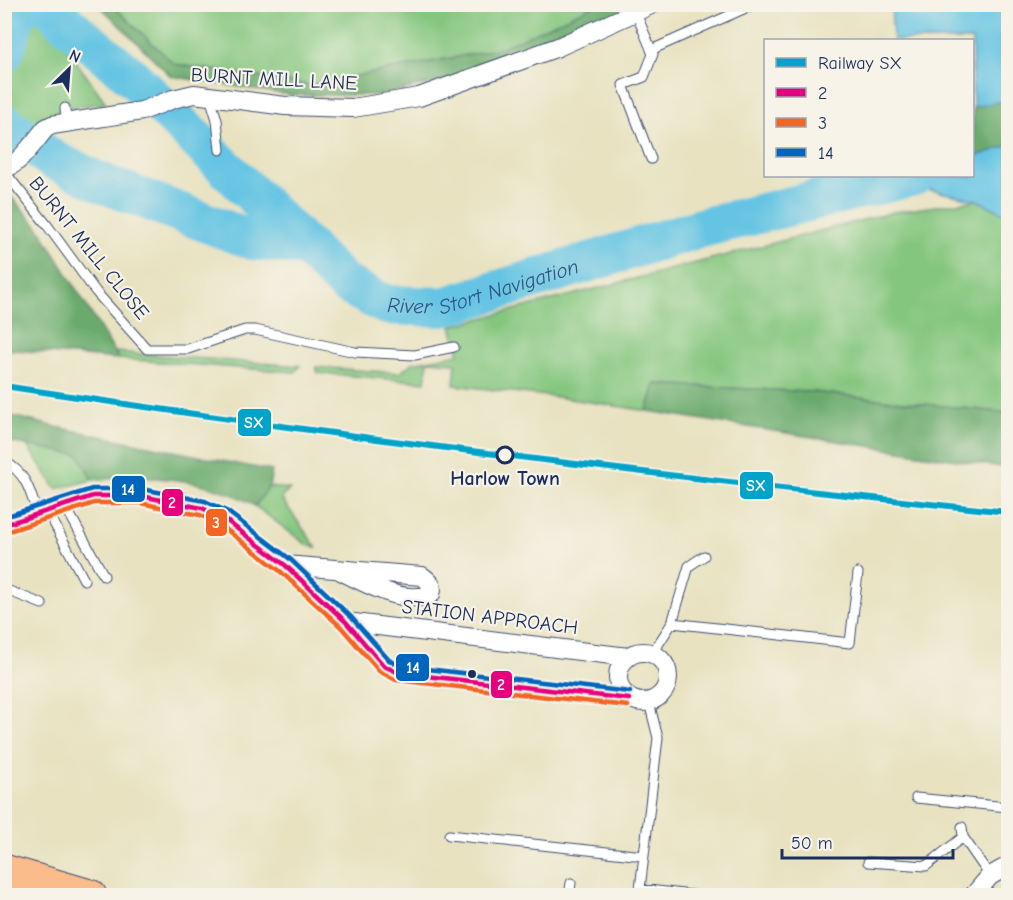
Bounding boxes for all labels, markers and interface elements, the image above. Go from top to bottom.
north arrow [39,39,99,99]
legend [764,39,974,177]
text: N [66,46,83,67]
text: Railway SX [818,53,902,74]
street label: BURNT MILL LANE [190,63,358,95]
text: 2 [818,83,827,104]
text: 3 [818,113,827,134]
text: 14 [818,143,834,164]
street label: BURNT MILL CLOSE [24,172,154,324]
water label: River Stort Navigation [387,254,581,320]
line badge: SX [237,408,272,437]
text: SX [244,414,264,432]
marker: Harlow Town [496,446,514,464]
place label: Harlow Town [450,467,560,490]
line badge: SX [739,471,774,500]
line badge: 14 [111,475,146,503]
text: SX [746,477,766,495]
text: 14 [121,481,135,499]
line badge: 2 [161,488,184,517]
text: 2 [168,494,176,512]
line badge: 3 [205,508,228,537]
text: 3 [212,514,220,532]
street label: STATION APPROACH [401,595,579,639]
line badge: 14 [395,653,430,682]
text: 14 [406,659,420,677]
unlabelled marker [466,668,478,680]
line badge: 2 [490,670,513,699]
text: 2 [497,676,505,694]
scale bar [782,822,953,860]
text: 50 m [791,833,833,854]

